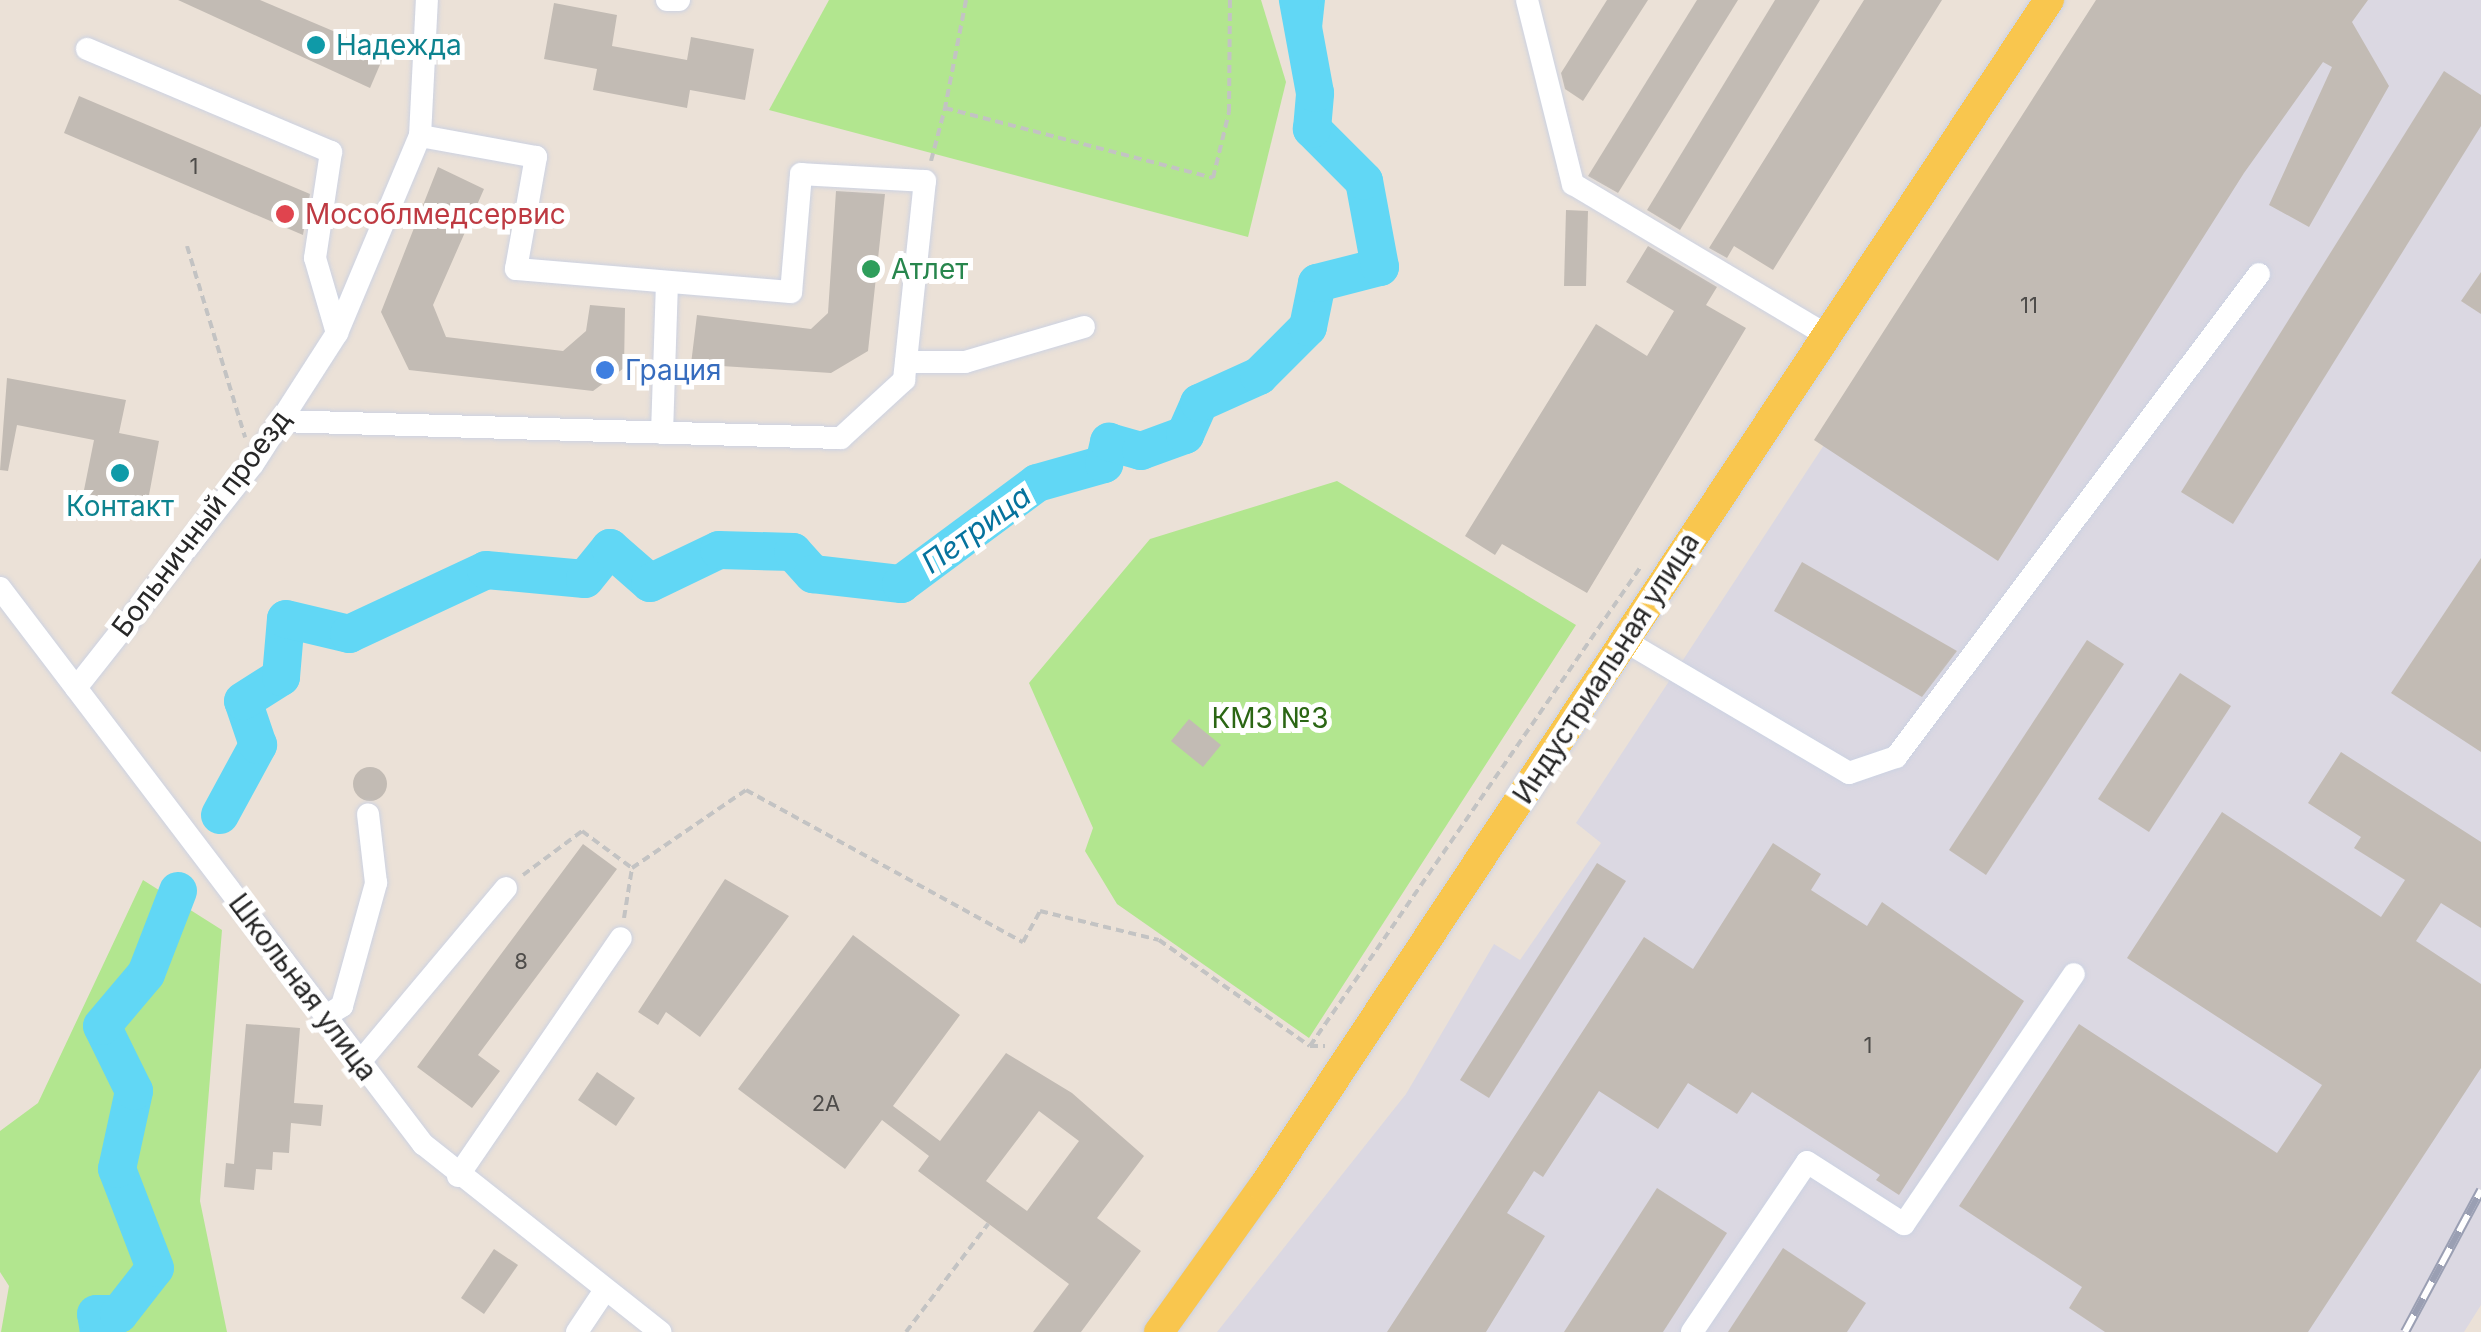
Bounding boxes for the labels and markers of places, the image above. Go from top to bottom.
place label: Надежда [336,28,462,62]
marker: Надежда [305,34,327,56]
place label: Мособлмедсервис [305,197,566,231]
marker: Мособлмедсервис [274,203,296,225]
place label: Атлет [891,252,968,286]
marker: Атлет [860,258,882,280]
place label: Грация [625,353,722,387]
marker: Грация [594,359,616,381]
marker: Контакт [109,462,131,484]
place label: Контакт [66,489,174,523]

